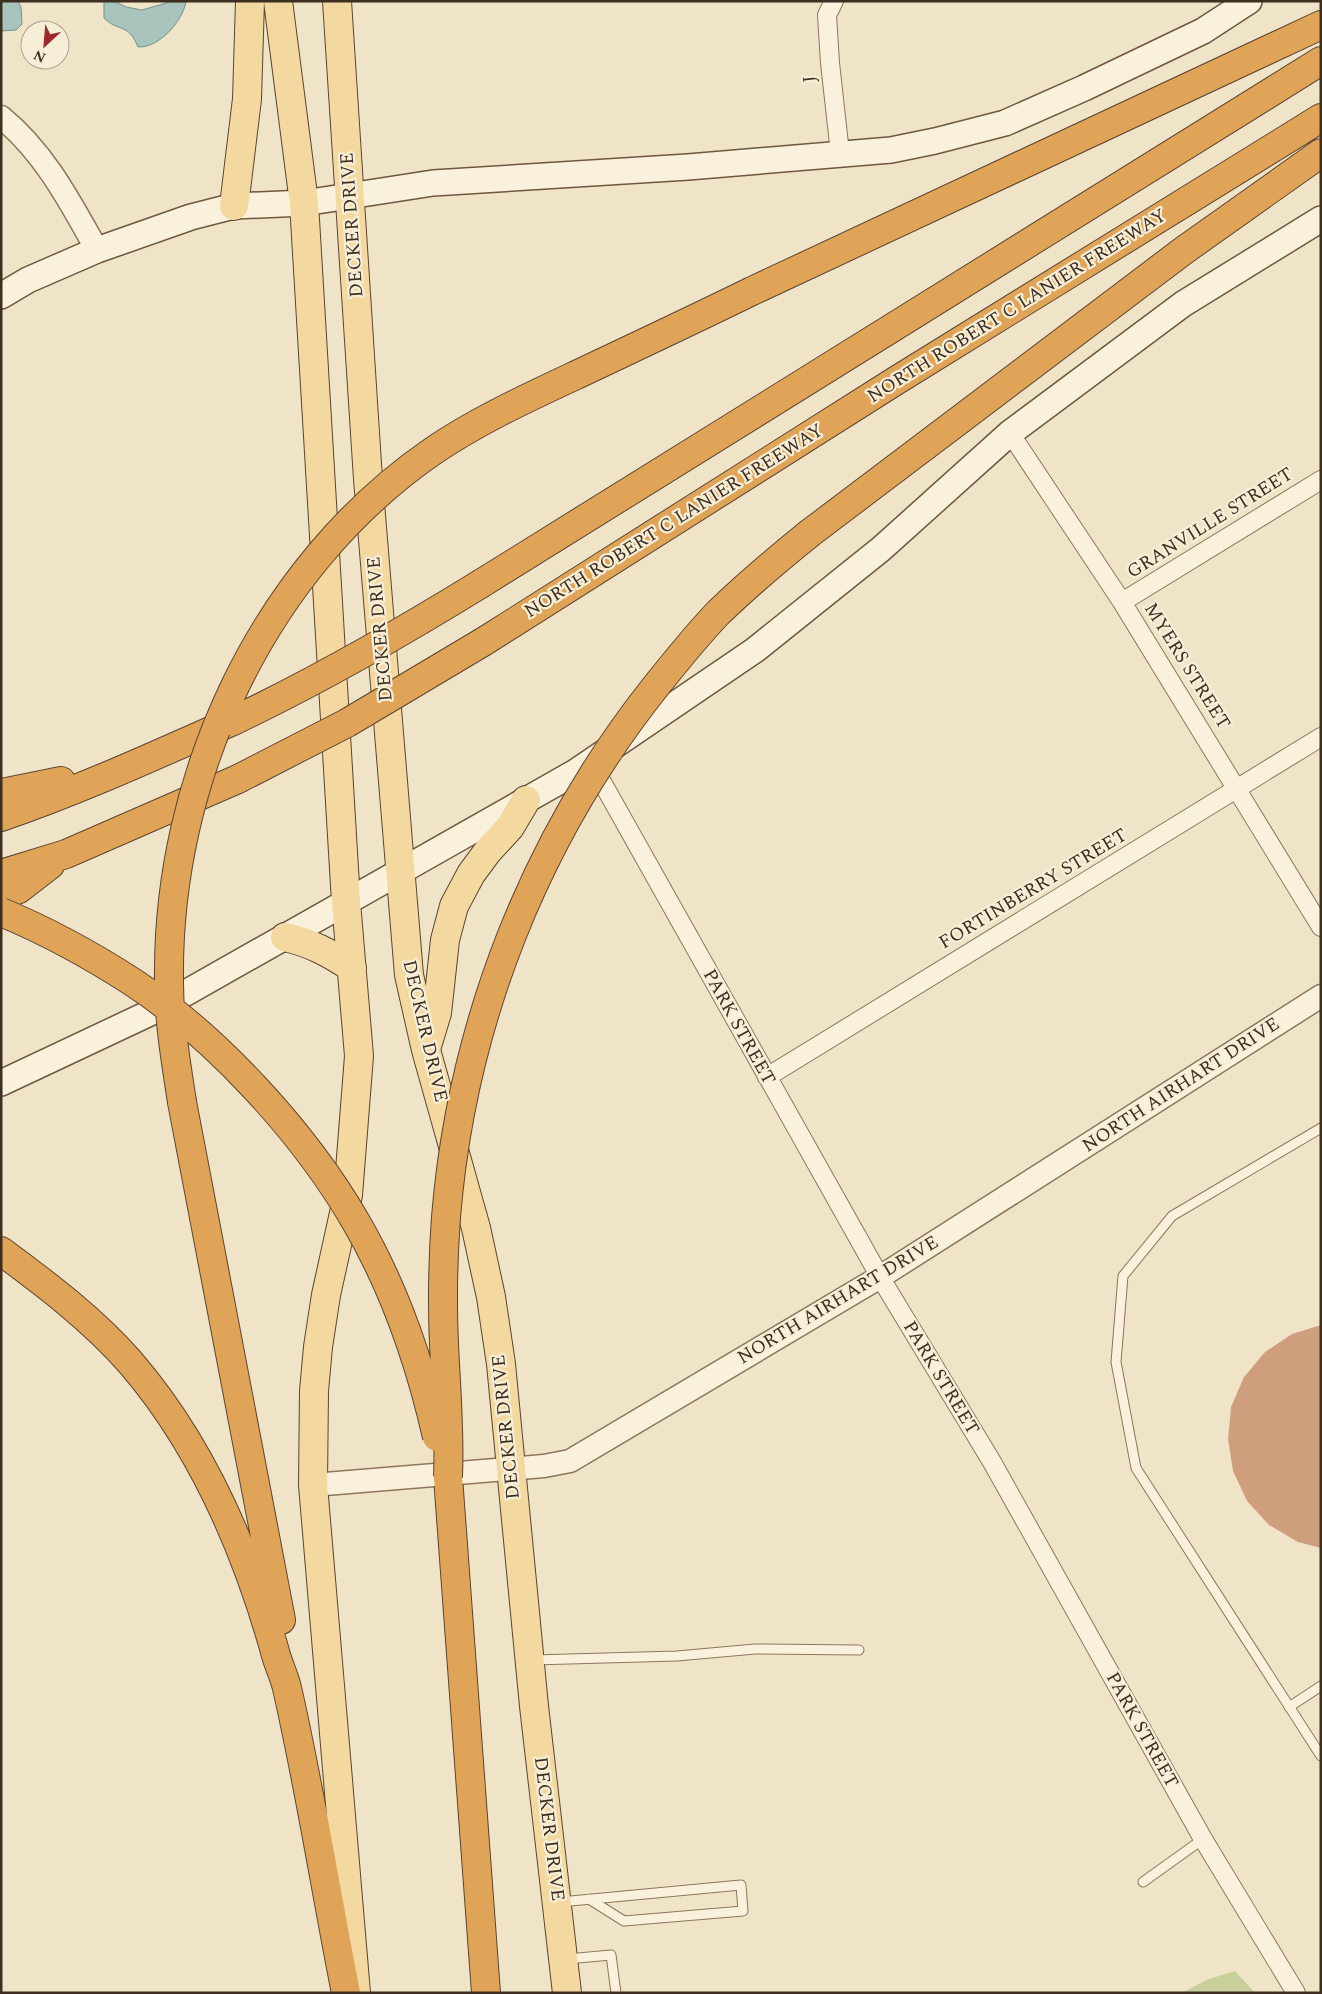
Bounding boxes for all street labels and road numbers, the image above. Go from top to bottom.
street label: J [795,74,825,84]
street label: DECKER DRIVE [332,151,372,299]
street label: NORTH ROBERT C LANIER FREEWAY [862,201,1172,411]
street label: NORTH ROBERT C LANIER FREEWAY [519,416,829,626]
street label: GRANVILLE STREET [1121,460,1299,586]
street label: DECKER DRIVE [359,555,401,703]
street label: MYERS STREET [1136,597,1238,735]
street label: FORTINBERRY STREET [933,821,1133,957]
street label: DECKER DRIVE [395,957,455,1105]
street label: PARK STREET [695,964,783,1090]
street label: NORTH AIRHART DRIVE [1076,1010,1286,1160]
street label: NORTH AIRHART DRIVE [732,1228,944,1372]
street label: PARK STREET [895,1315,987,1441]
street label: DECKER DRIVE [484,1353,528,1501]
street label: PARK STREET [1098,1667,1186,1793]
street label: DECKER DRIVE [526,1755,572,1903]

